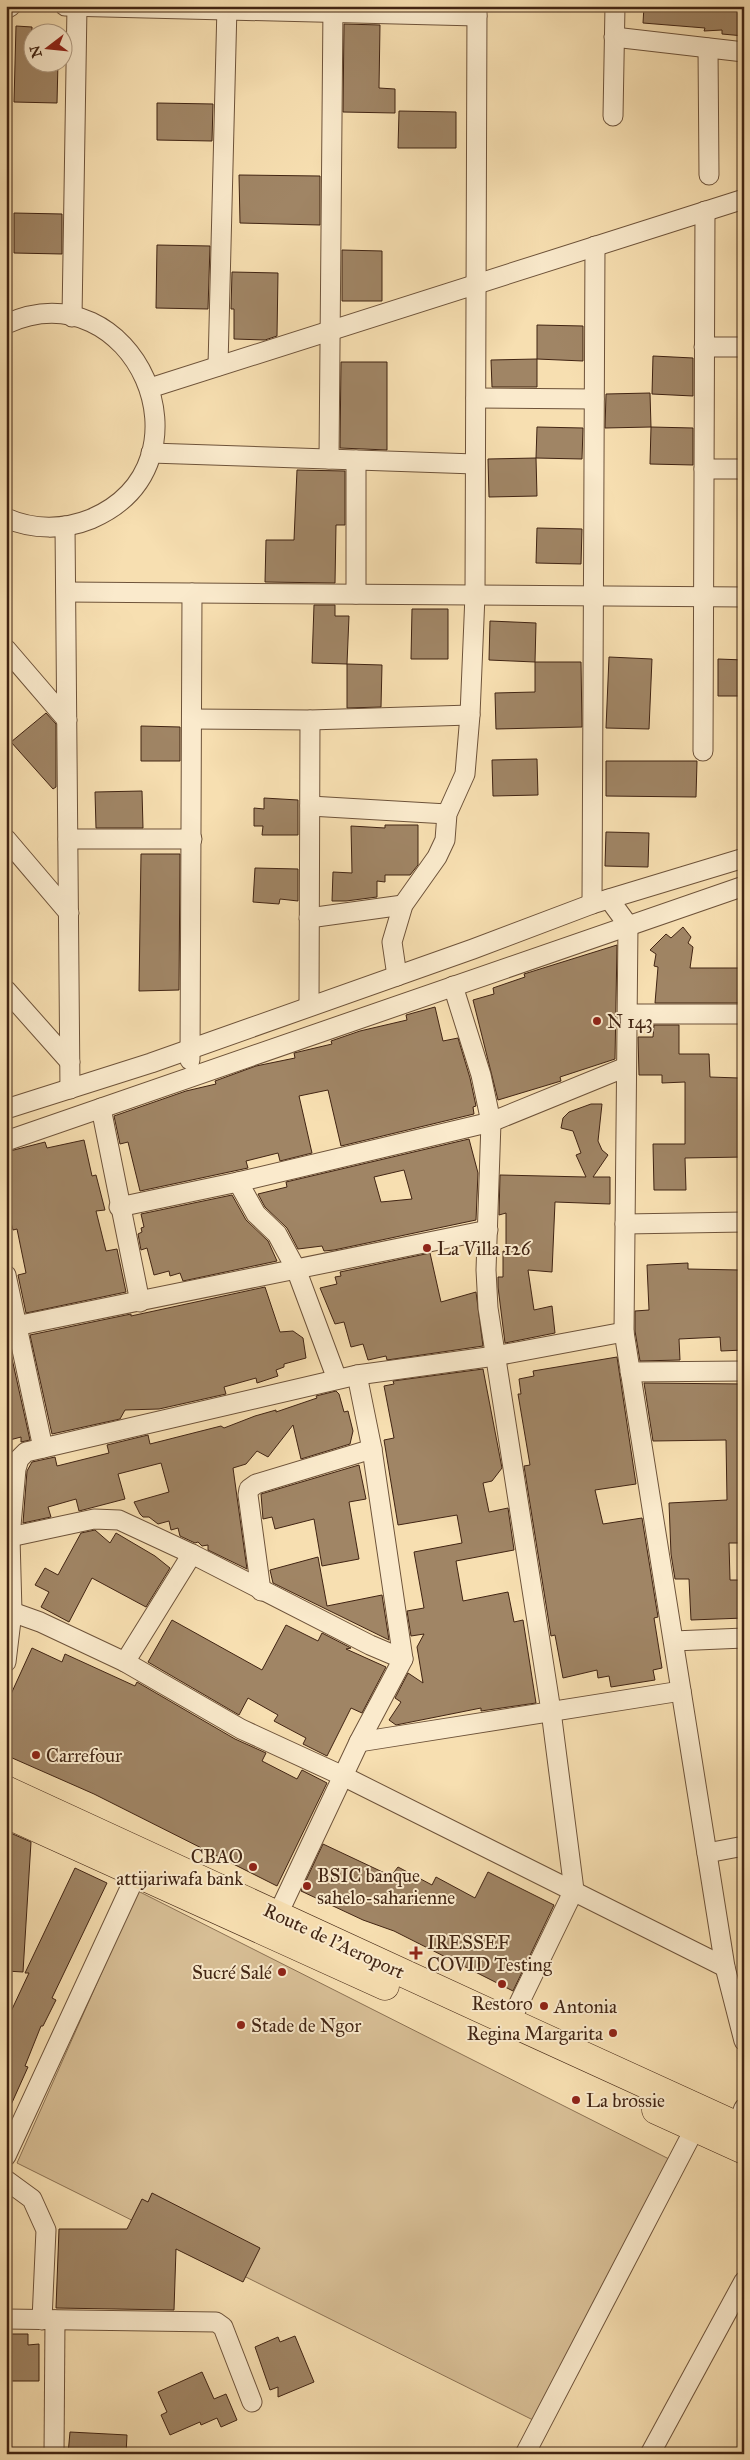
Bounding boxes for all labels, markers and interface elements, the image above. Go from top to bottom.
north arrow [22,22,72,72]
text: N [26,43,46,59]
place label: N 143 [607,1010,653,1033]
marker: N 143 [591,1015,603,1027]
place label: La Villa 126 [437,1237,532,1260]
marker: La Villa 126 [421,1242,433,1254]
place label: Carrefour [46,1744,123,1767]
marker: Carrefour [30,1749,42,1761]
place label: CBAO attijariwafa bank [116,1845,243,1890]
marker: CBAO attijariwafa bank [247,1861,259,1873]
place label: BSIC banque sahelo-saharienne [317,1864,455,1909]
marker: BSIC banque sahelo-saharienne [301,1880,313,1892]
street label: Route de l'Aeroport [260,1898,408,1984]
place label: IRESSEF COVID Testing [427,1931,552,1977]
marker: IRESSEF COVID Testing [409,1946,423,1960]
place label: Sucré Salé [192,1961,272,1984]
marker: Sucré Salé [276,1966,288,1978]
marker: Restoro [496,1978,508,1990]
place label: Restoro [471,1992,533,2015]
place label: Antonia [553,1995,618,2018]
marker: Antonia [538,2000,550,2012]
place label: Stade de Ngor [251,2014,362,2038]
marker: Stade de Ngor [235,2019,247,2031]
place label: Regina Margarita [467,2022,604,2046]
marker: Regina Margarita [607,2027,619,2039]
place label: La brossie [586,2089,665,2112]
marker: La brossie [570,2094,582,2106]

